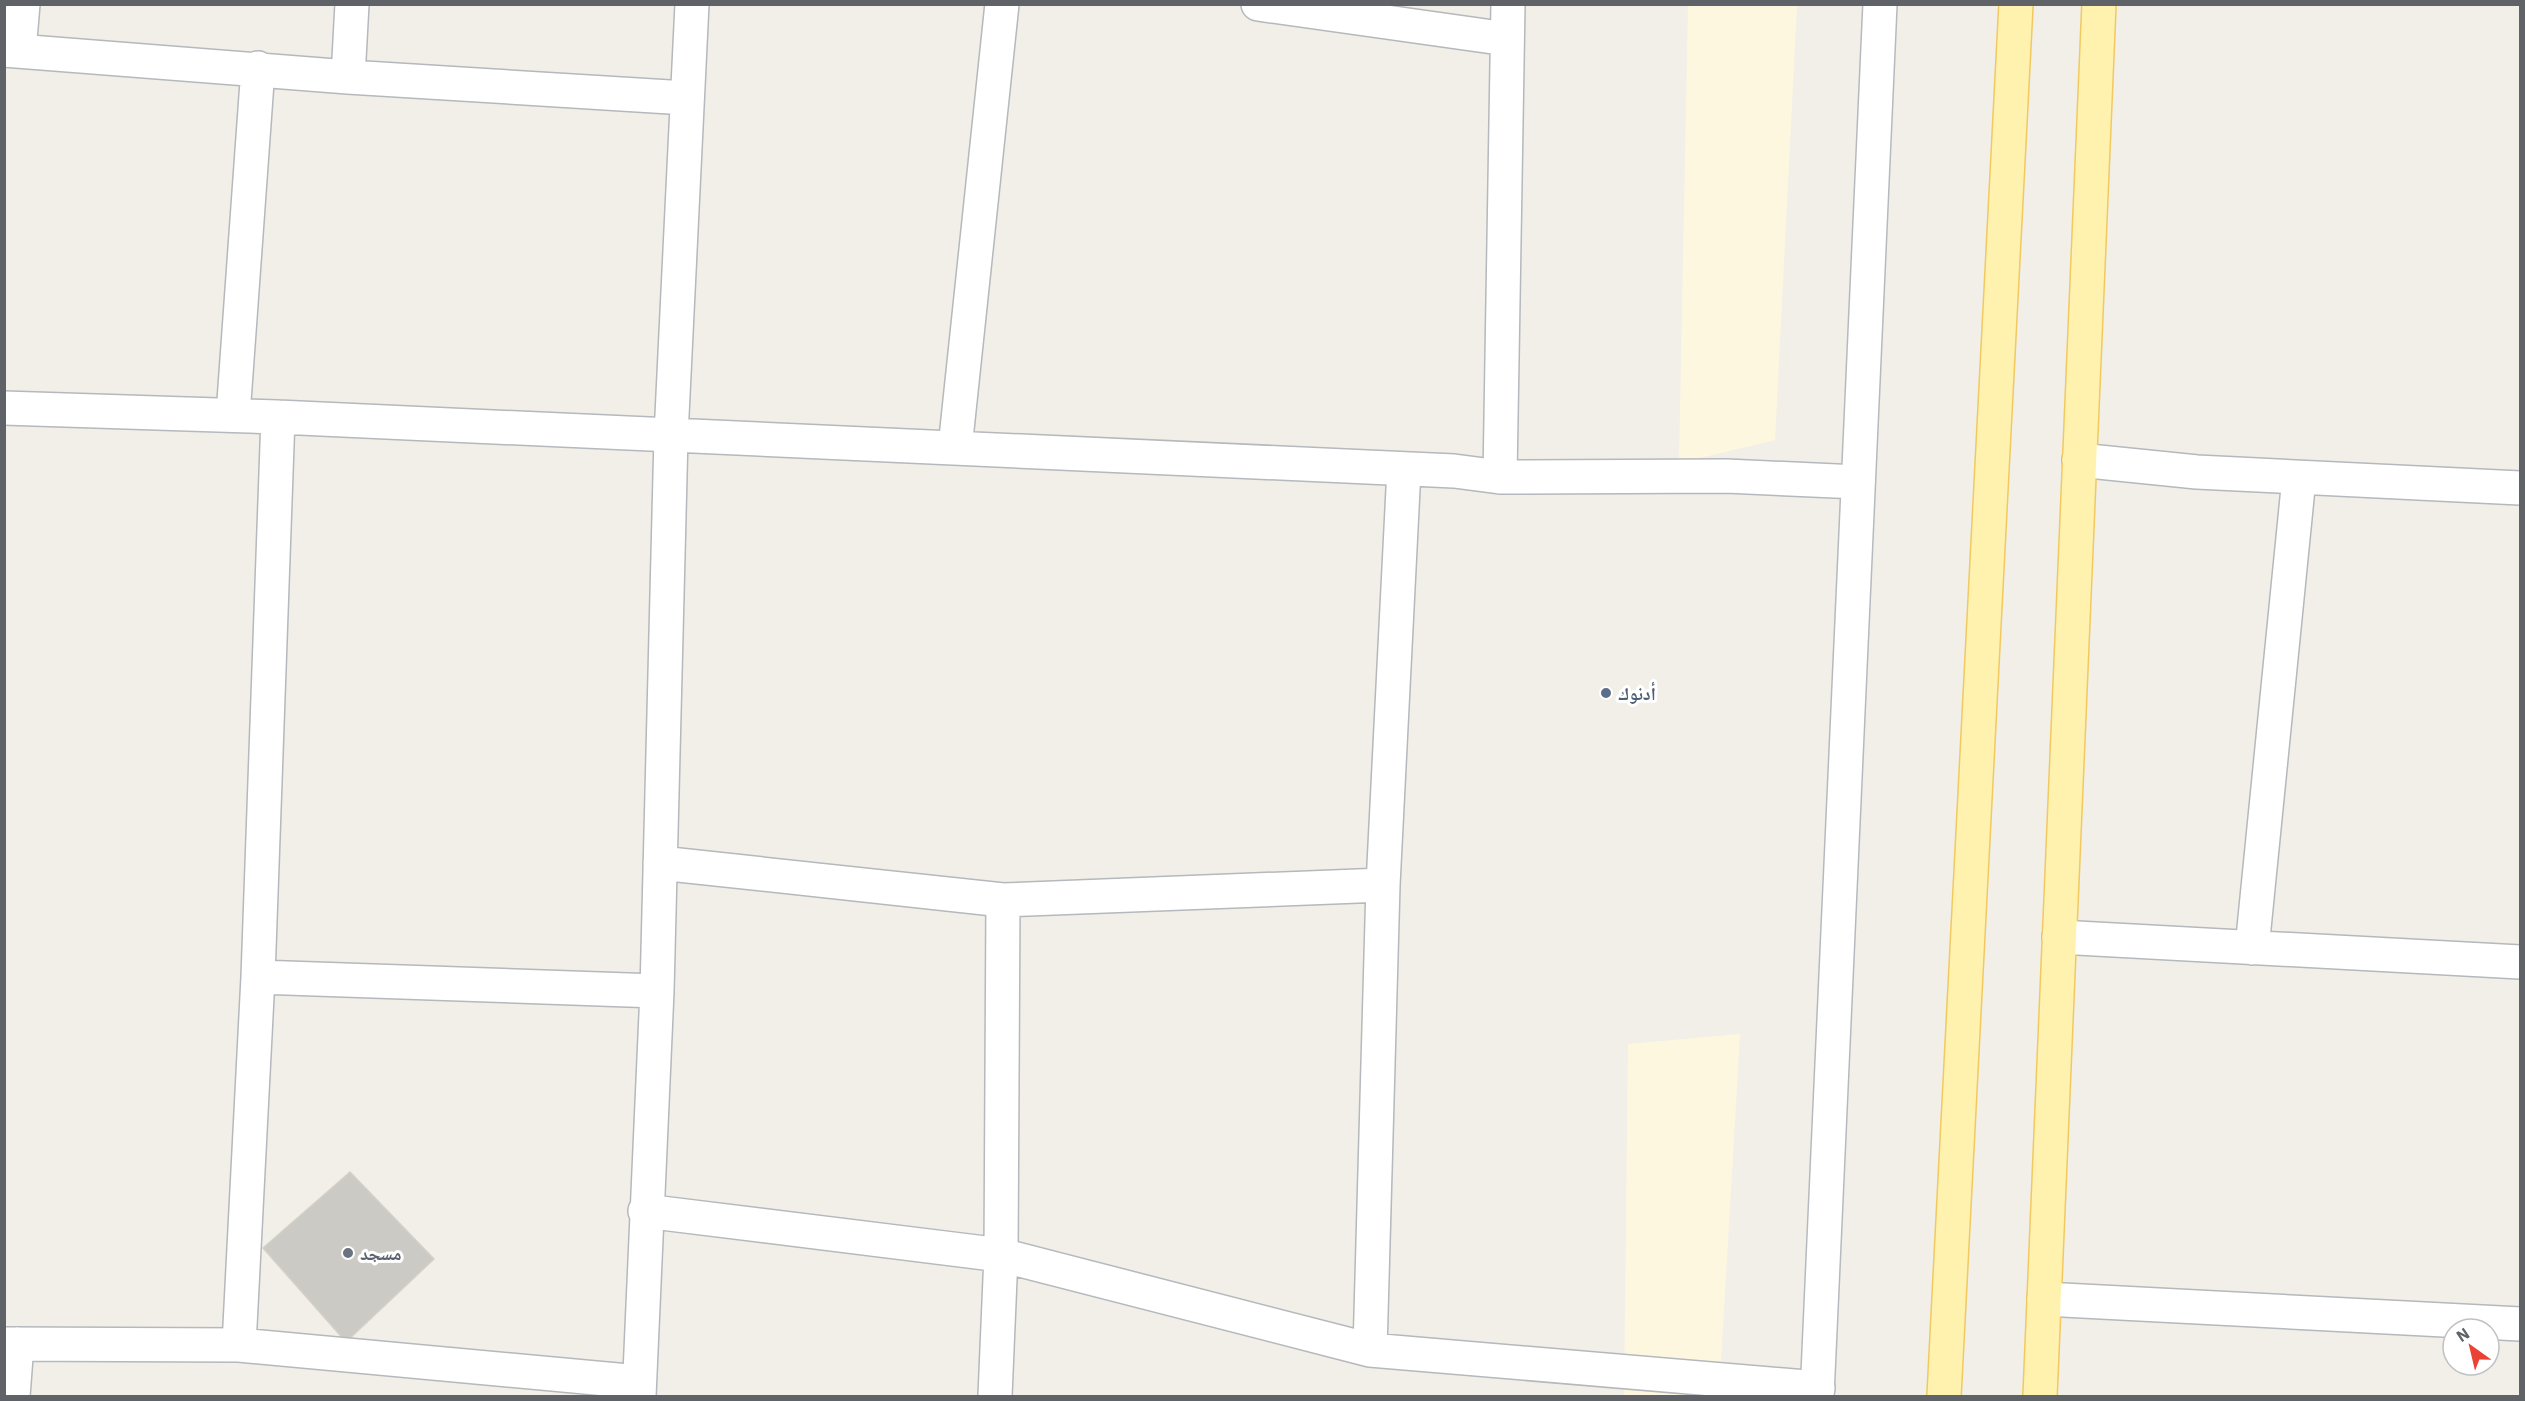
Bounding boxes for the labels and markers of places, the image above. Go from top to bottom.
place label: أدنوك [1618,682,1656,705]
marker: أدنوك [1599,686,1613,700]
place label: مسجد [360,1242,402,1265]
marker: مسجد [341,1246,355,1260]

